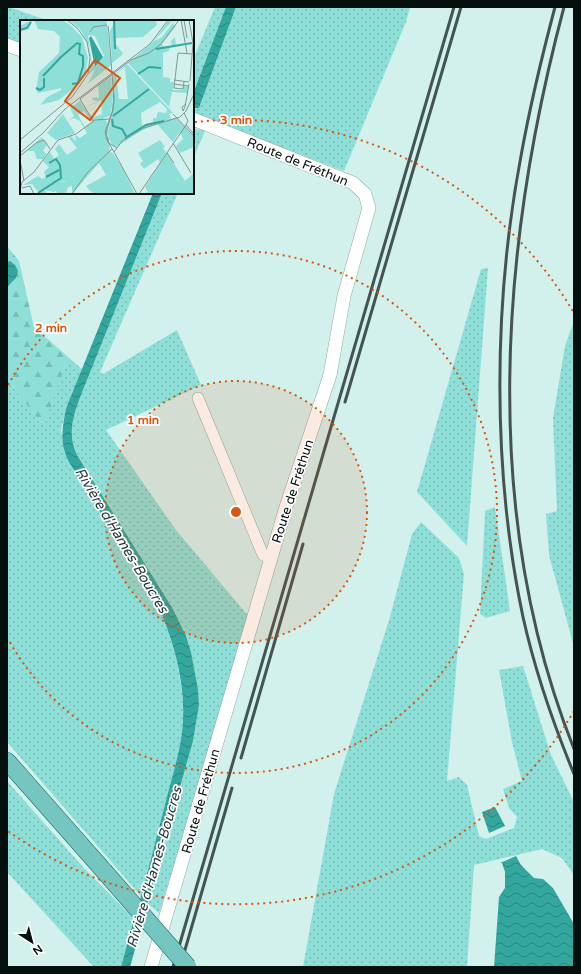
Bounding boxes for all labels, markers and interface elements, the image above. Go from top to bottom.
inset map [20,20,194,194]
text: 3 min [220,113,252,127]
street label: Route de Fréthun [245,134,351,190]
text: 2 min [35,321,67,335]
text: 1 min [127,413,159,427]
street label: Route de Fréthun [269,437,317,545]
water label: Rivière d'Hames-Boucres [71,465,172,617]
centre of rings [229,505,243,519]
street label: Route de Fréthun [178,747,224,855]
water label: Rivière d'Hames-Boucres [123,784,186,950]
north arrow [12,922,52,962]
text: N [30,942,45,958]

